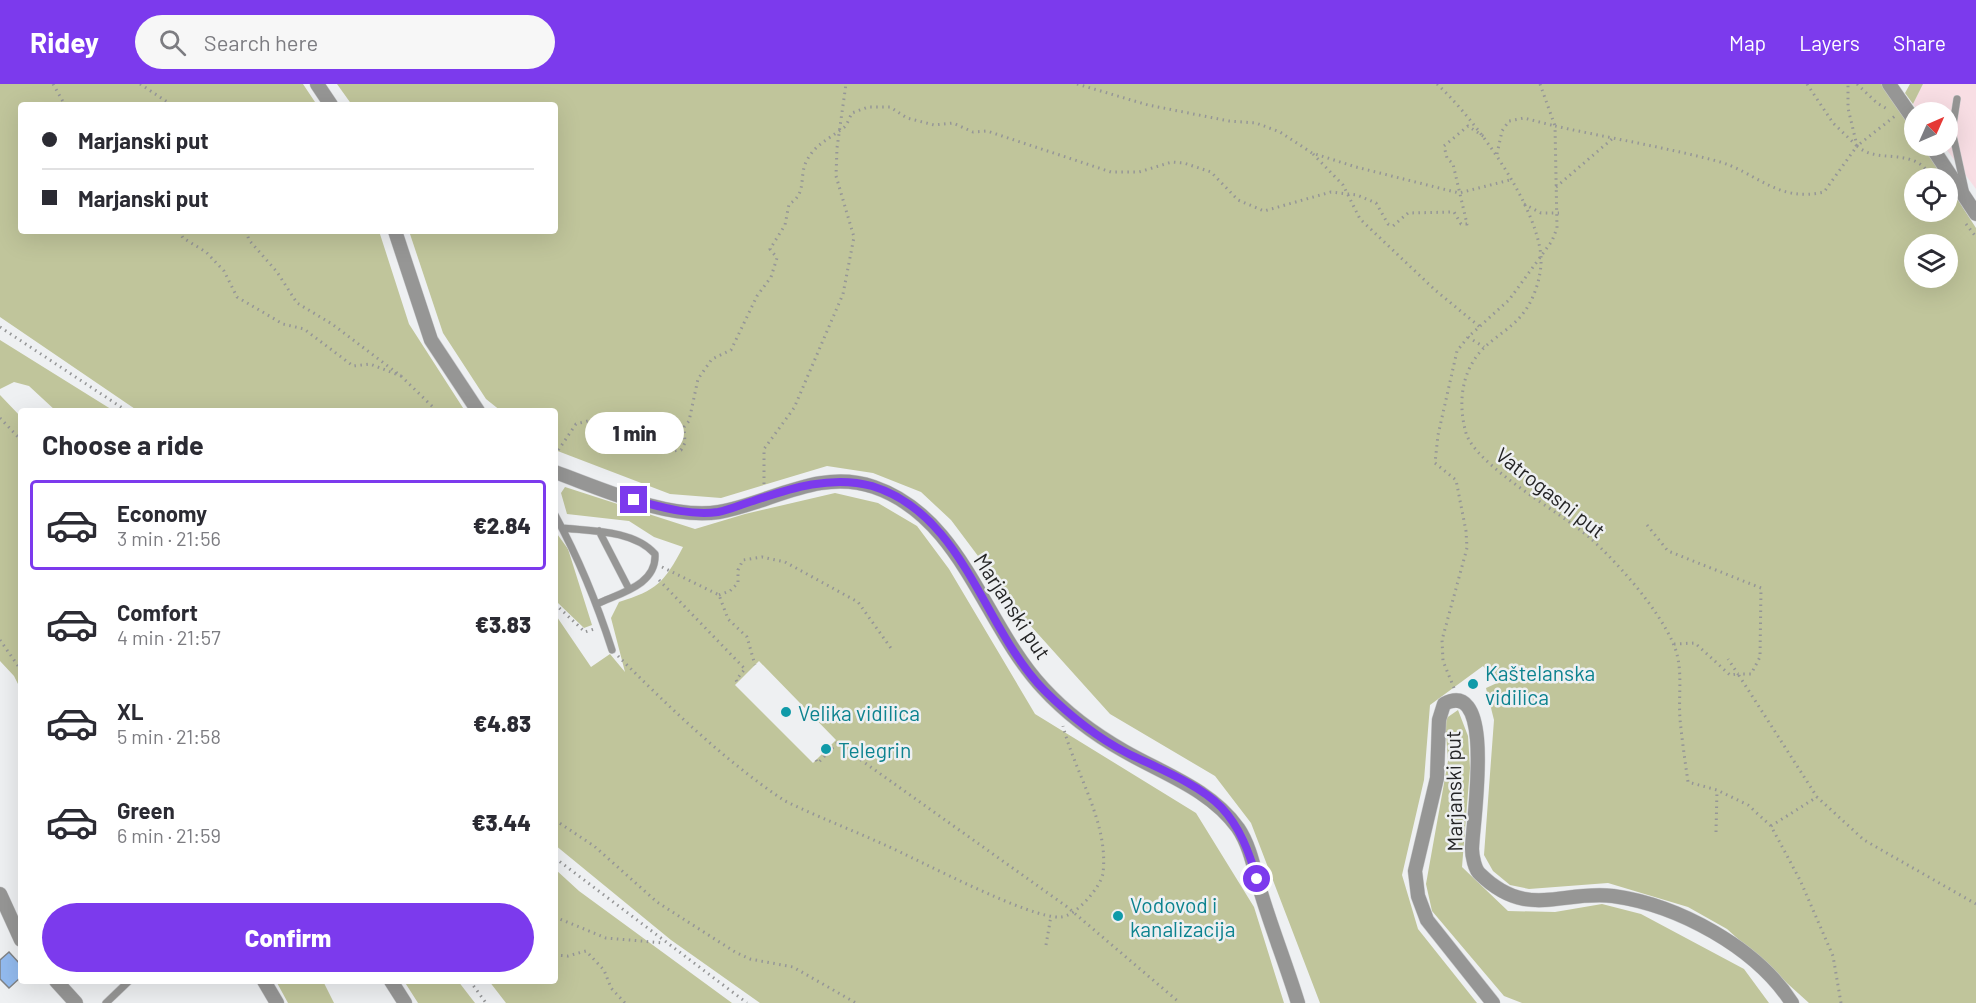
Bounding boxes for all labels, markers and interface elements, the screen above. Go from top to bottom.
search box [135,15,555,69]
text: Ridey [30,25,99,59]
icon: search [156,26,189,59]
text: Search here [204,29,318,55]
text: Map [1729,30,1766,55]
text: Layers [1799,30,1860,55]
text: Share [1893,30,1946,55]
north arrow [1904,102,1958,156]
map controls [1904,102,1958,288]
text: Marjanski put [78,127,209,153]
button: locate [1904,168,1958,222]
text: Marjanski put [78,185,209,211]
button: layers [1904,234,1958,288]
callout: 1 min [584,413,684,455]
text: 1 min [613,421,656,445]
text: Choose a ride [42,428,204,460]
street label: Vatrogasni put [1491,441,1611,543]
route end [620,486,647,513]
icon: car [45,498,99,552]
text: Economy [117,500,207,526]
text: €2.84 [473,512,531,538]
text: 3 min · 21:56 [117,526,221,550]
street label: Marjanski put [969,548,1057,664]
icon: car [45,597,99,651]
text: Comfort [117,599,198,625]
text: €3.83 [475,611,531,637]
text: 4 min · 21:57 [117,625,221,649]
place label: Kaštelanska vidilica [1485,660,1595,709]
marker: Kaštelanska vidilica [1466,677,1480,691]
icon: car [45,696,99,750]
text: XL [117,698,143,724]
place label: Velika vidilica [798,700,920,725]
marker: Velika vidilica [779,705,793,719]
text: €4.83 [473,710,531,736]
text: 5 min · 21:58 [117,724,221,748]
street label: Marjanski put [1439,730,1467,852]
place label: Telegrin [838,737,911,762]
marker: Telegrin [819,742,833,756]
icon: car [45,795,99,849]
text: Green [117,797,175,823]
text: €3.44 [472,809,531,835]
text: 6 min · 21:59 [117,823,221,847]
route start [1243,865,1270,892]
place label: Vodovod i kanalizacija [1130,892,1236,941]
button: Confirm [42,903,534,972]
marker: Vodovod i kanalizacija [1111,909,1125,923]

